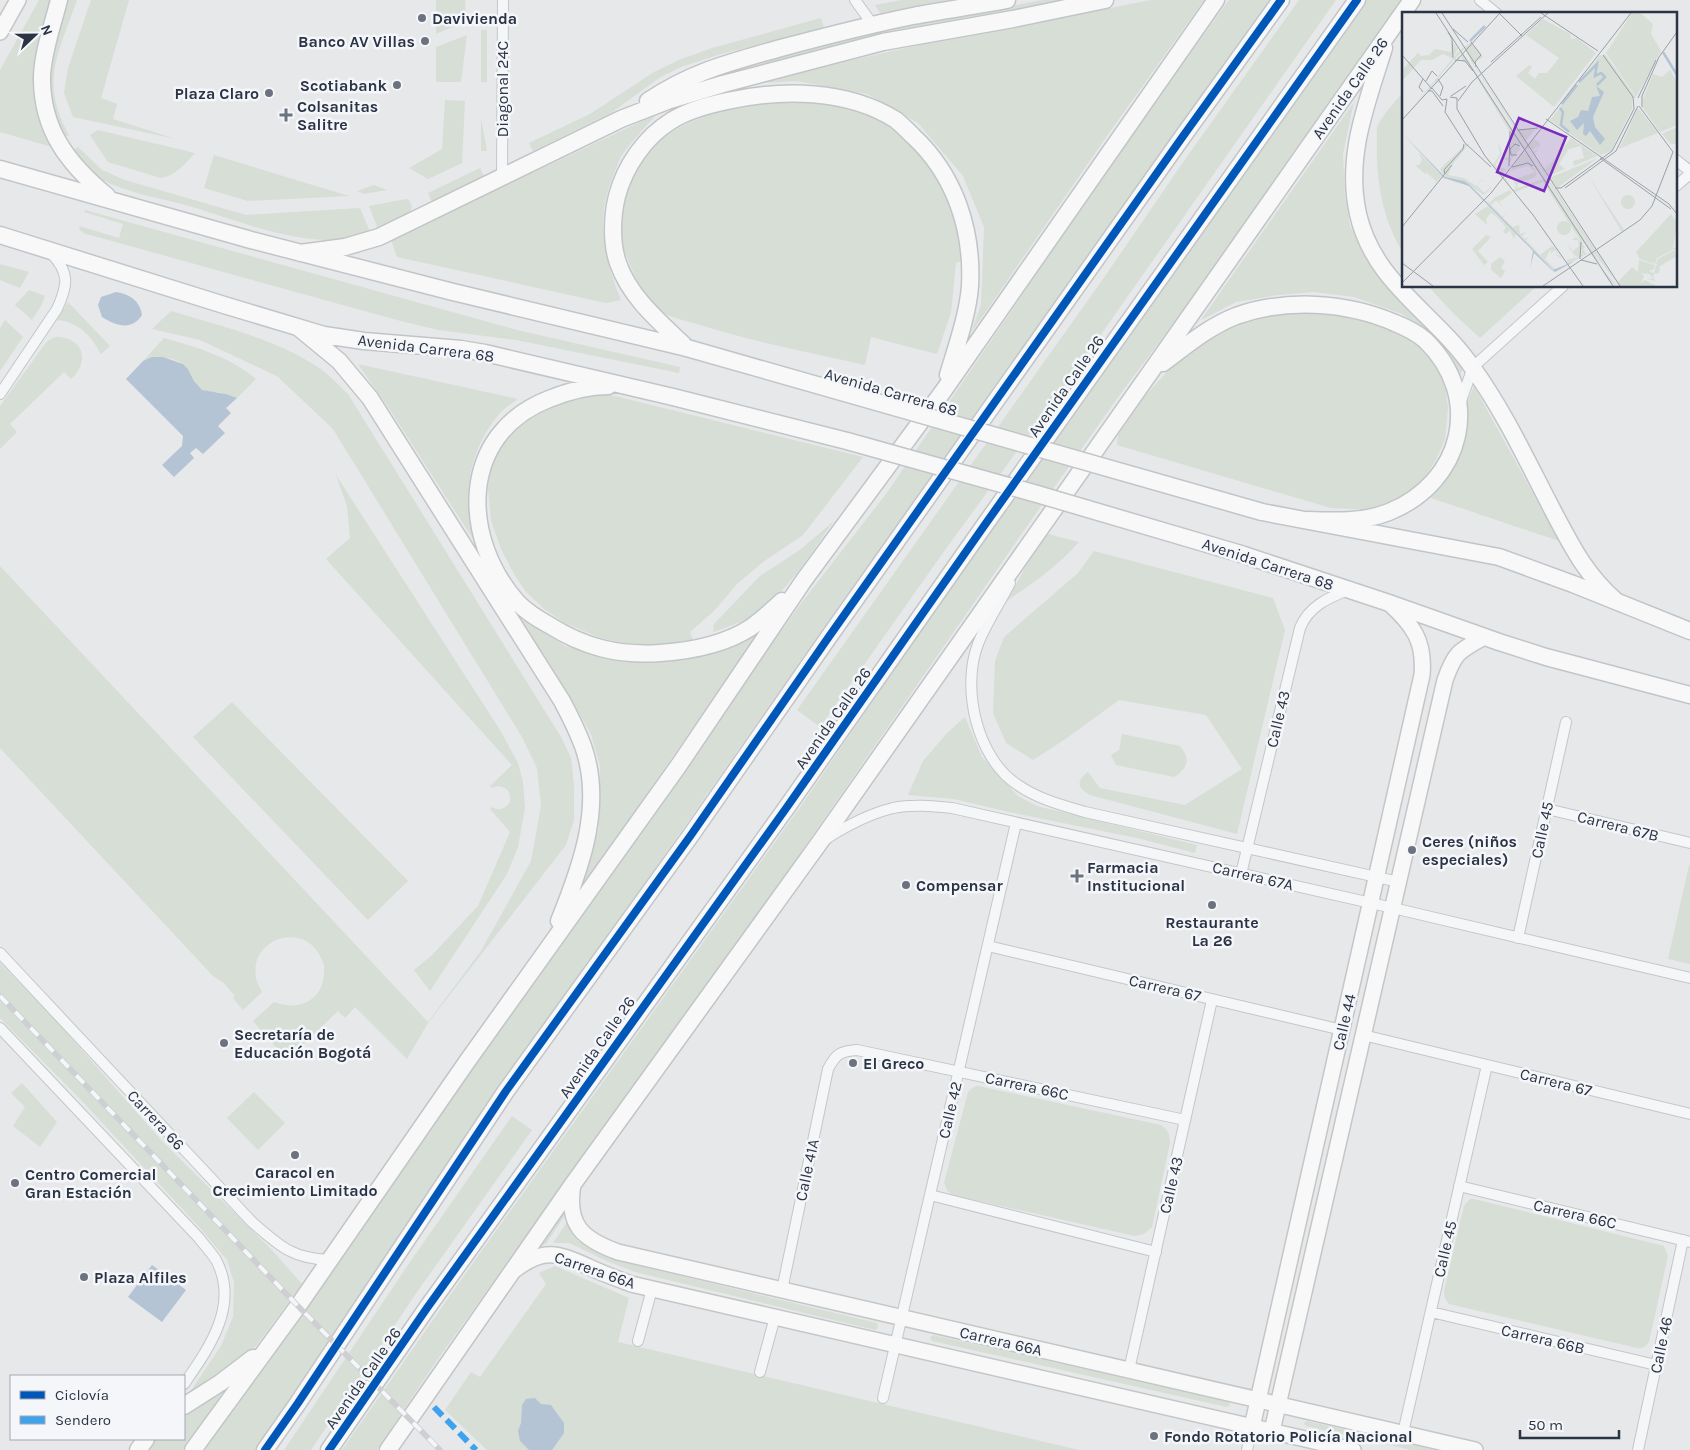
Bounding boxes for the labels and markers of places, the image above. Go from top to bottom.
place label: Davivienda [432,9,517,28]
marker: Davivienda [416,12,428,24]
place label: Banco AV Villas [298,32,415,51]
marker: Banco AV Villas [419,35,431,47]
place label: Scotiabank [300,76,388,95]
marker: Scotiabank [391,79,403,91]
place label: Plaza Claro [174,84,259,103]
marker: Plaza Claro [263,87,275,99]
place label: Colsanitas Salitre [297,97,378,134]
marker: Colsanitas Salitre [279,108,293,122]
place label: Ceres (niños especiales) [1422,832,1517,869]
marker: Ceres (niños especiales) [1406,844,1418,856]
place label: Farmacia Institucional [1087,858,1185,895]
marker: Farmacia Institucional [1071,870,1083,882]
place label: Compensar [916,876,1003,895]
marker: Compensar [900,879,912,891]
marker: Restaurante La 26 [1206,899,1218,911]
place label: Restaurante La 26 [1165,913,1259,950]
place label: Secretaría de Educación Bogotá [234,1025,371,1062]
marker: Secretaría de Educación Bogotá [218,1037,230,1049]
place label: El Greco [863,1054,924,1073]
marker: El Greco [847,1057,859,1069]
marker: Caracol en Crecimiento Limitado [289,1149,301,1161]
place label: Caracol en Crecimiento Limitado [212,1163,378,1200]
place label: Centro Comercial Gran Estación [25,1165,156,1202]
marker: Centro Comercial Gran Estación [9,1177,21,1189]
place label: Plaza Alfiles [94,1268,187,1287]
marker: Plaza Alfiles [78,1271,90,1283]
place label: Fondo Rotatorio Policía Nacional [1164,1427,1413,1446]
marker: Fondo Rotatorio Policía Nacional [1148,1430,1160,1442]

